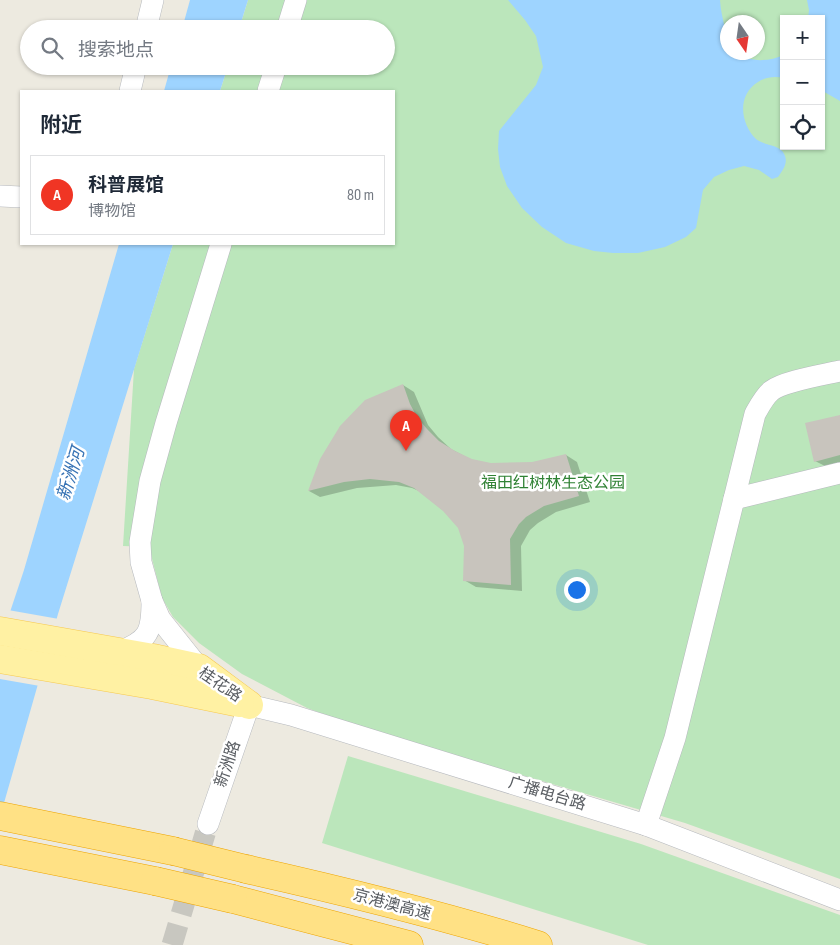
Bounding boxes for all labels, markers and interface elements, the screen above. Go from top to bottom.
north arrow [720,15,765,60]
map controls [780,15,825,150]
button: + [780,15,825,60]
search box [20,20,395,75]
icon: search [38,34,66,62]
text: 搜索地点 [78,39,154,62]
button: − [780,60,825,105]
button: locate [780,105,825,150]
text: 附近 [40,113,82,138]
text: 科普展馆 [88,174,164,197]
text: A [53,186,61,205]
text: 80 m [347,186,374,205]
text: 博物馆 [88,202,136,221]
pin: A [390,410,422,451]
water label: 新洲河 [53,442,90,503]
park label: 福田红树林生态公园 [481,474,625,493]
your location [564,577,590,603]
street label: 桂花路 [195,664,245,706]
street label: 新洲路 [211,738,245,790]
street label: 广播电台路 [506,773,588,815]
street label: 京港澳高速 [351,885,433,925]

